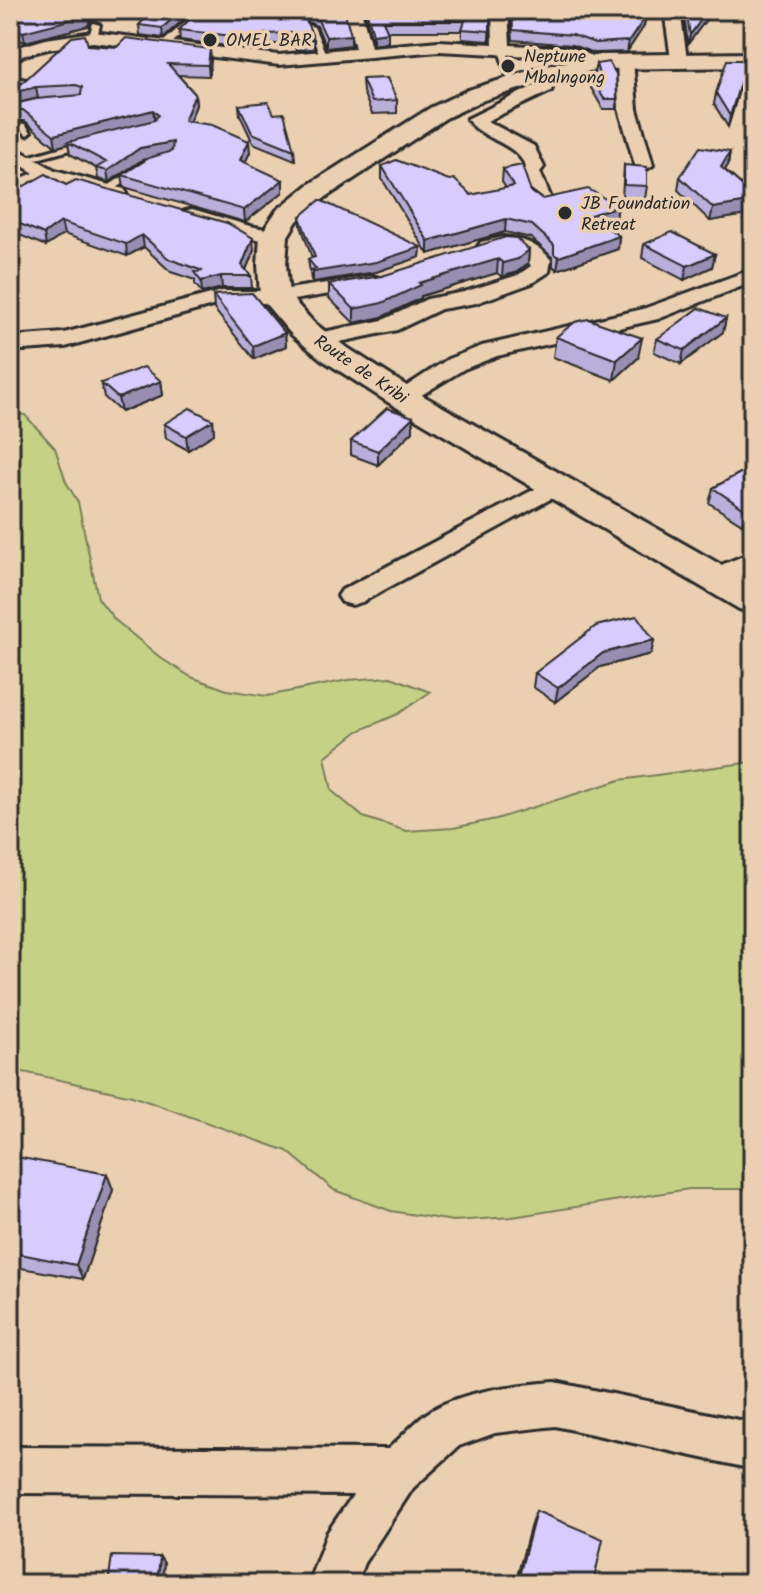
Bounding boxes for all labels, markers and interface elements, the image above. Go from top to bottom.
place label: OMEL BAR [226,27,312,56]
marker: OMEL BAR [201,31,219,49]
place label: Neptune Mbalngong [524,43,605,93]
marker: Neptune Mbalngong [499,57,517,75]
place label: JB Foundation Retreat [581,190,690,240]
marker: JB Foundation Retreat [556,204,574,222]
street label: Route de Kribi [307,328,414,413]

